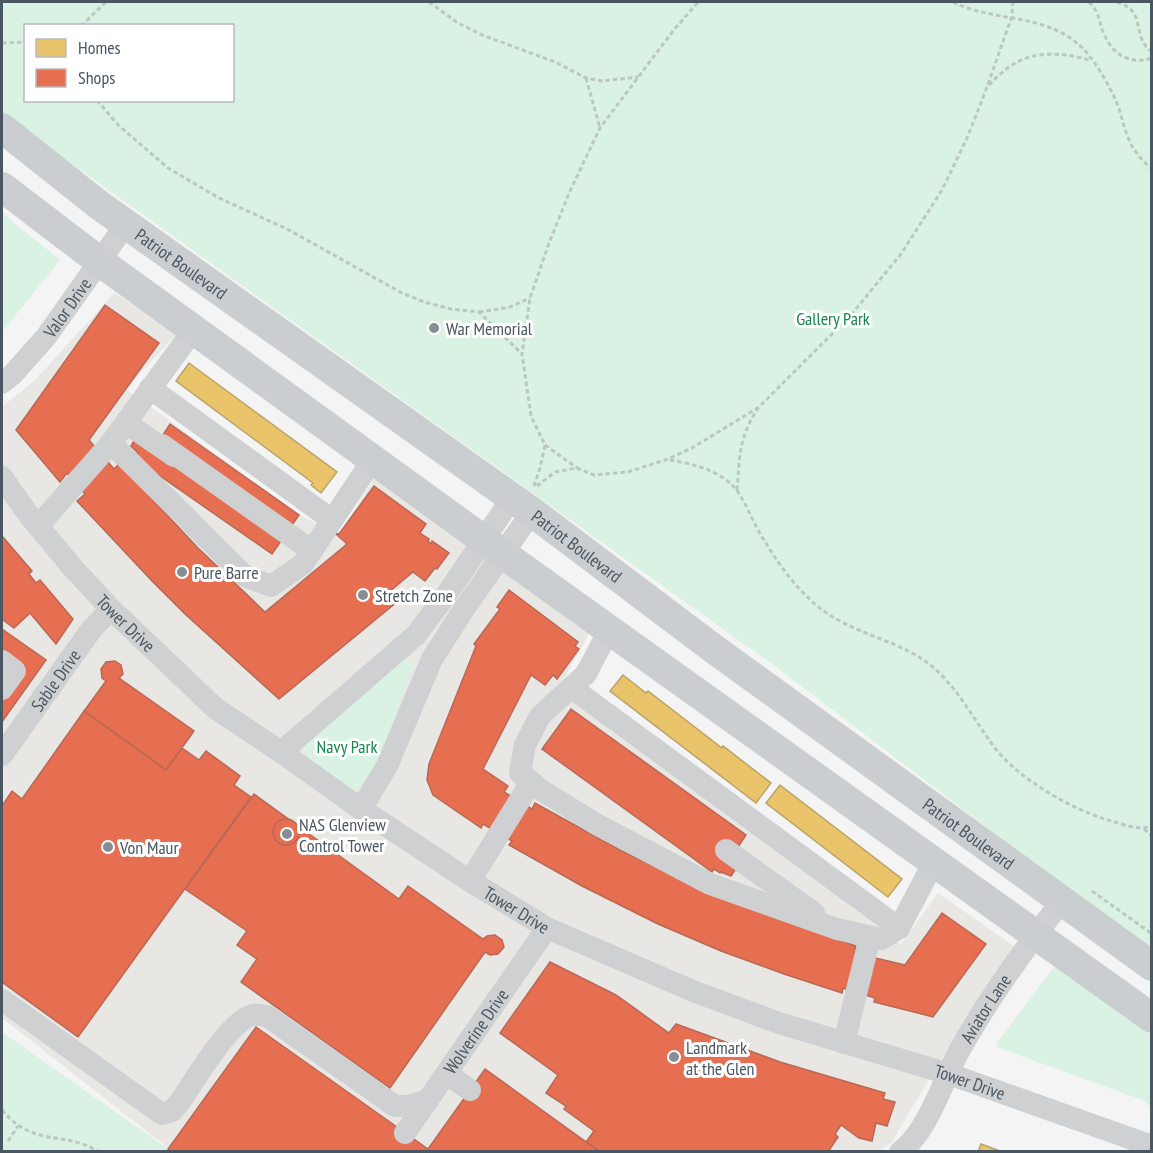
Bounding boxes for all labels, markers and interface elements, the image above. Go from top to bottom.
legend [24,24,234,102]
text: Homes [78,36,121,59]
text: Shops [78,66,115,89]
street label: Patriot Boulevard [131,223,232,304]
street label: Valor Drive [37,273,96,343]
park label: Gallery Park [796,307,870,330]
place label: War Memorial [446,317,533,340]
marker: War Memorial [427,321,441,335]
street label: Patriot Boulevard [527,504,627,587]
place label: Pure Barre [194,561,259,584]
marker: Pure Barre [175,565,189,579]
place label: Stretch Zone [375,584,453,607]
marker: Stretch Zone [356,588,370,602]
street label: Tower Drive [92,589,160,657]
street label: Sable Drive [25,644,85,716]
park label: Navy Park [317,735,377,758]
street label: Patriot Boulevard [918,793,1019,874]
place label: NAS Glenview Control Tower [299,813,386,857]
marker: NAS Glenview Control Tower [280,827,294,841]
place label: Von Maur [119,836,178,859]
marker: Von Maur [101,840,115,854]
street label: Tower Drive [480,881,554,938]
street label: Aviator Lane [955,970,1016,1047]
street label: Wolverine Drive [438,984,513,1078]
place label: Landmark at the Glen [686,1036,754,1080]
marker: Landmark at the Glen [667,1050,681,1064]
street label: Tower Drive [932,1059,1008,1105]

